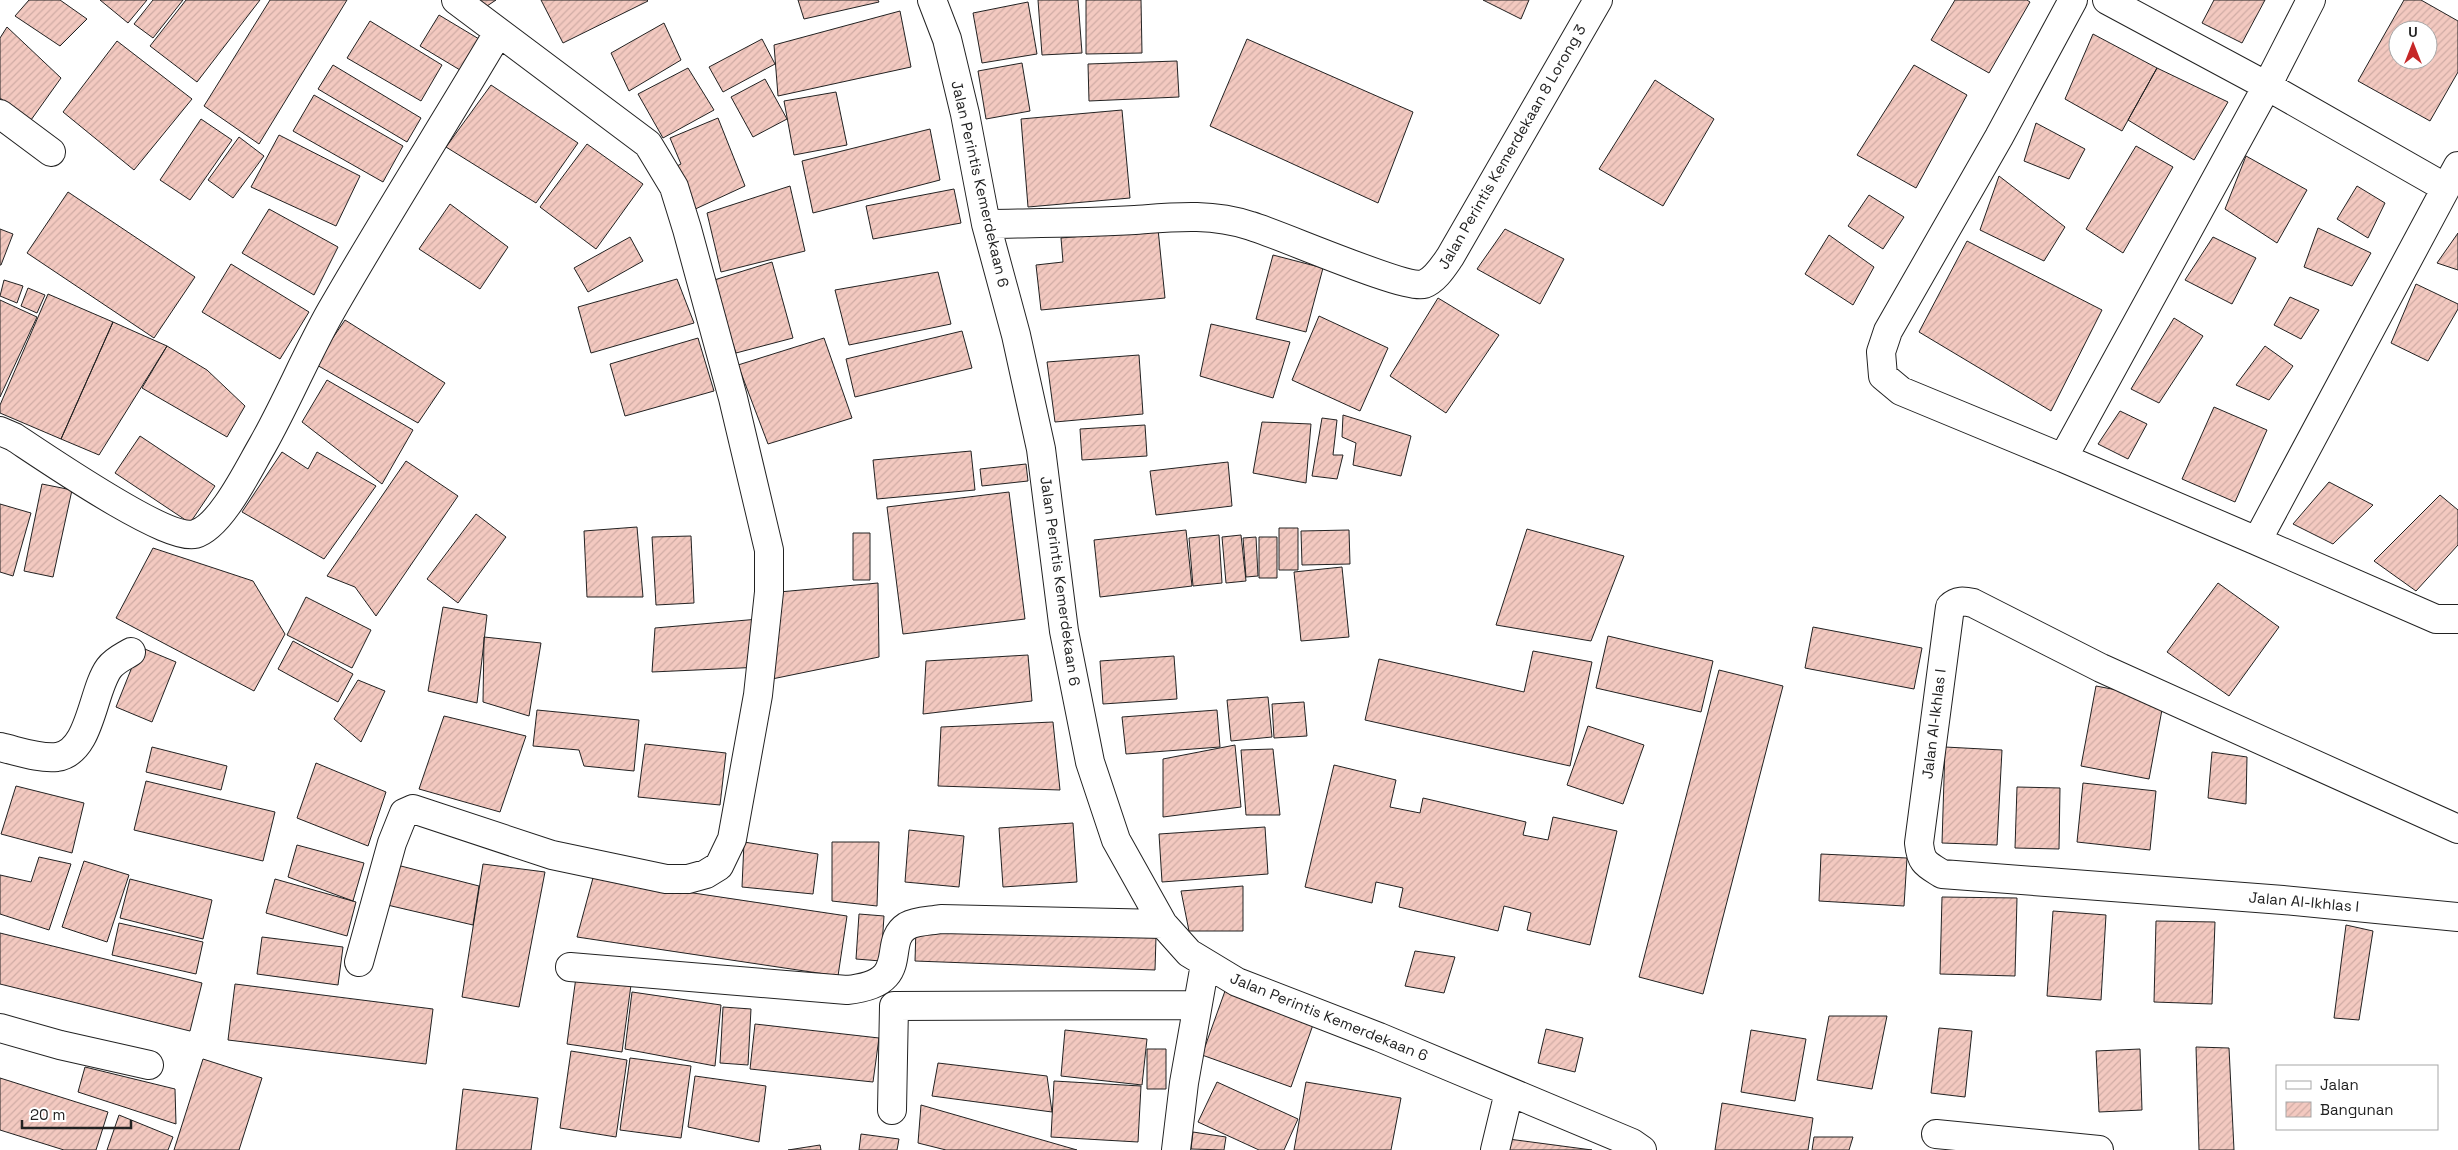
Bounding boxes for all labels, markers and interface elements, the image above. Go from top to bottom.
north arrow [2388,20,2438,70]
street label: Jalan Perintis Kemerdekaan 8 Lorong 3 [1433,21,1590,272]
text: U [2408,23,2418,41]
street label: Jalan Perintis Kemerdekaan 6 [947,79,1014,289]
street label: Jalan Perintis Kemerdekaan 6 [1036,475,1085,687]
street label: Jalan Al-Ikhlas I [1917,668,1950,780]
street label: Jalan Al-Ikhlas I [2248,887,2360,916]
street label: Jalan Perintis Kemerdekaan 6 [1228,968,1431,1065]
legend [2276,1065,2438,1130]
text: Jalan [2320,1075,2359,1094]
scale bar [22,1098,131,1130]
text: Bangunan [2320,1100,2394,1119]
text: 20 m [30,1105,65,1124]

